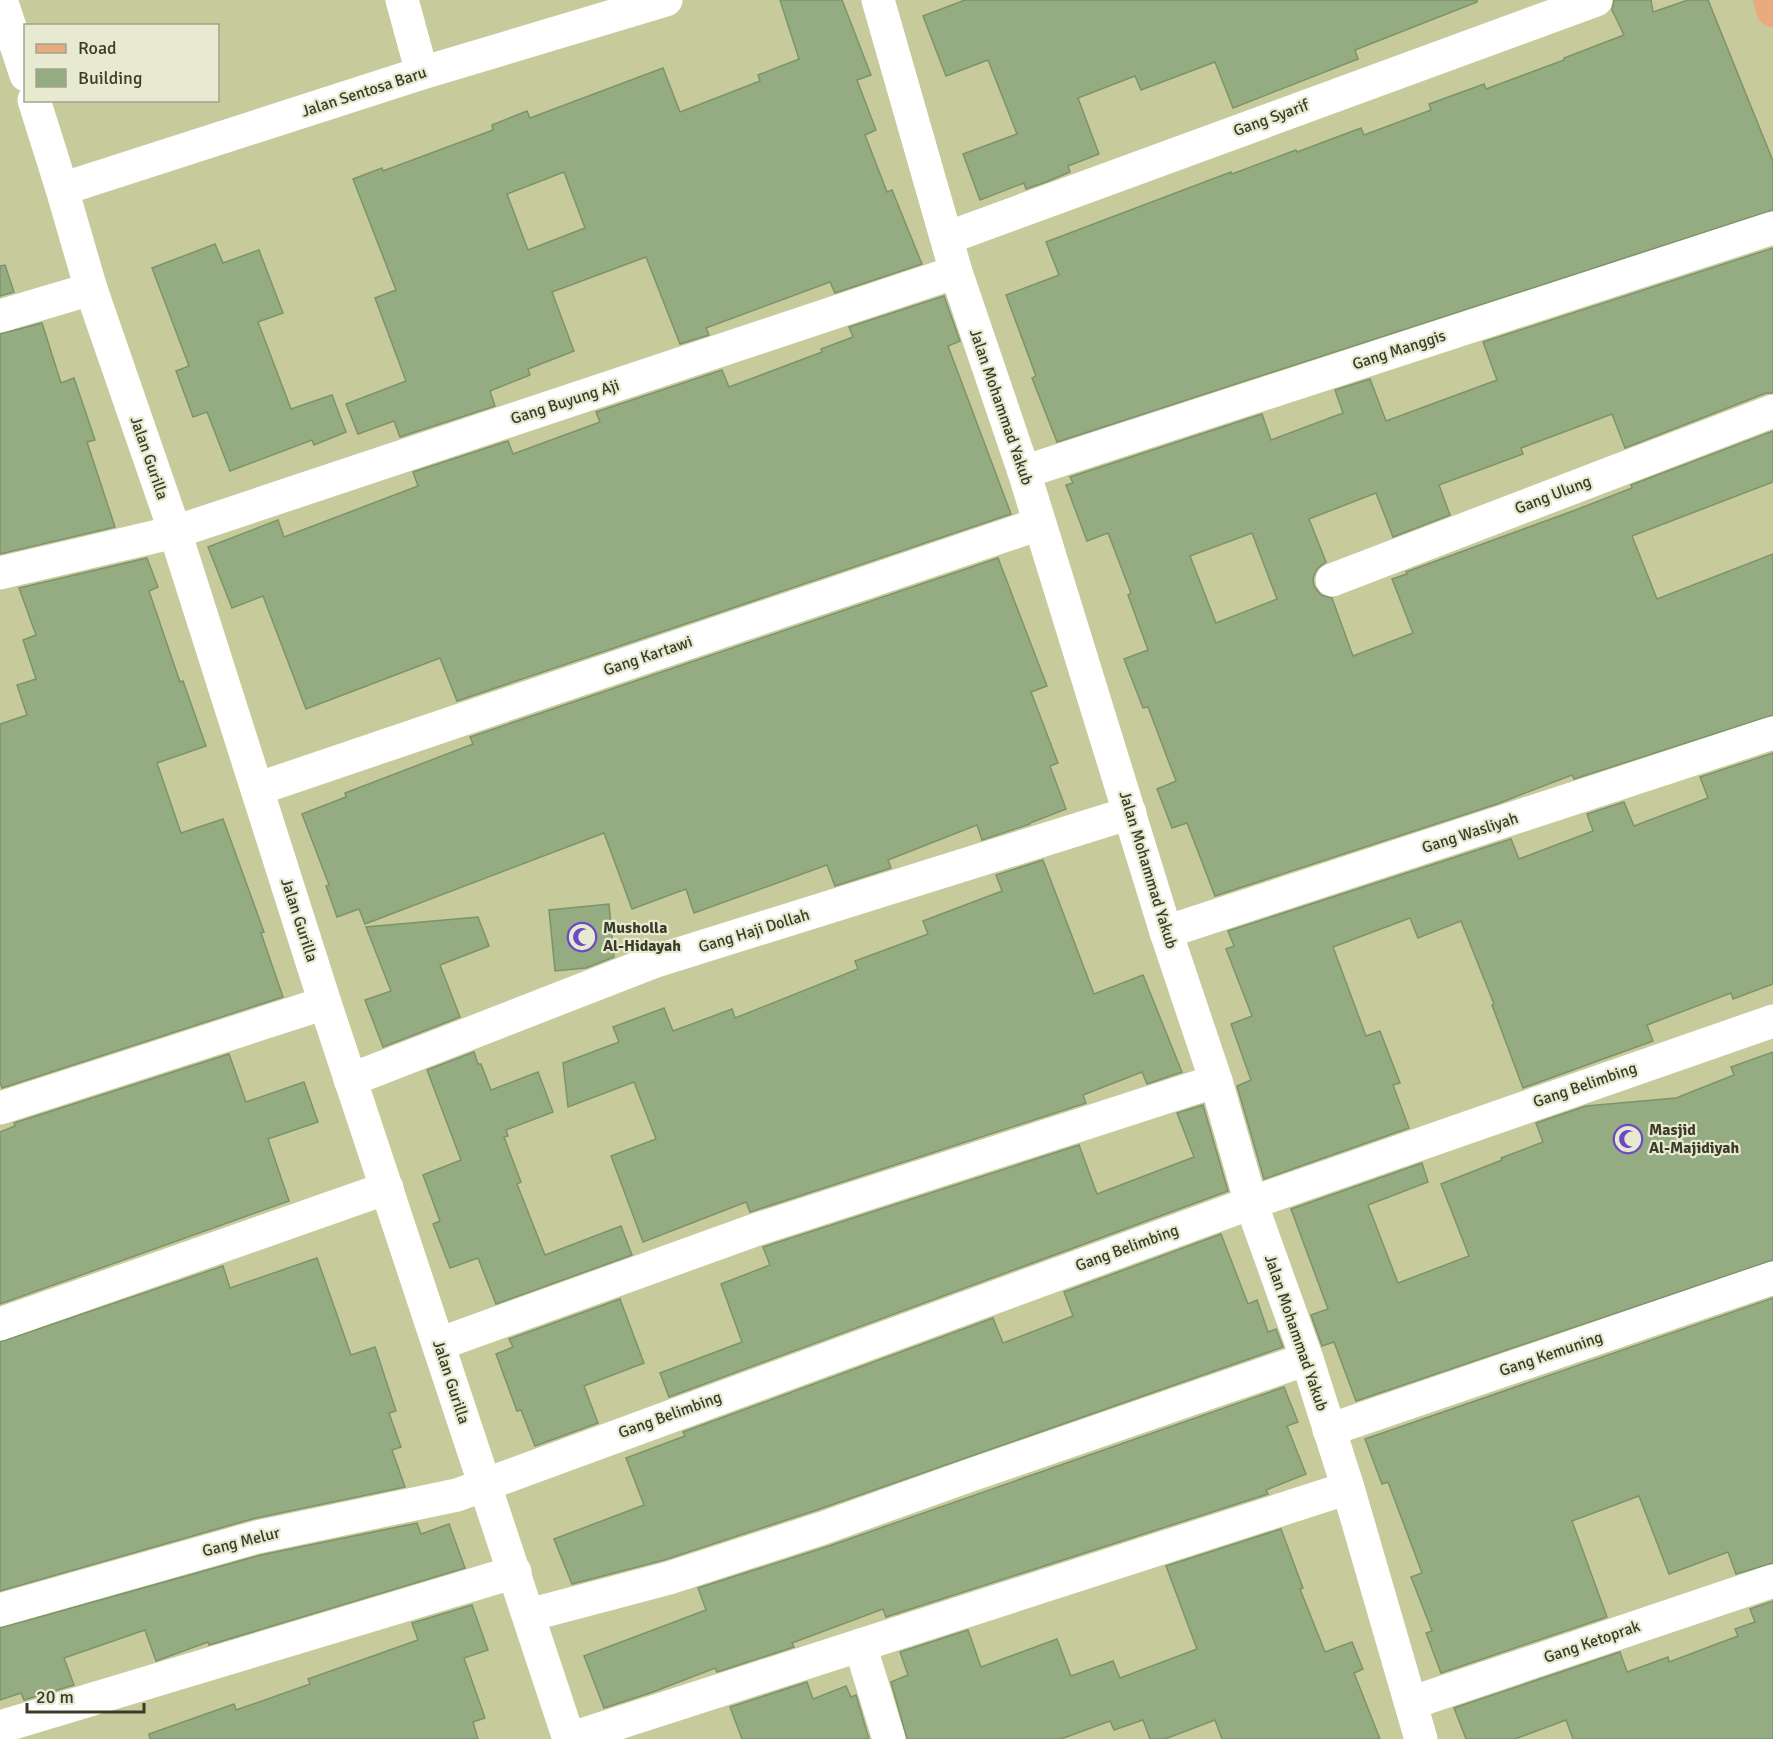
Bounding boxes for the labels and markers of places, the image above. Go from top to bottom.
place label: Musholla Al-Hidayah [603,918,681,956]
mosque icon: Musholla Al-Hidayah [566,921,598,953]
place label: Masjid Al-Majidiyah [1649,1120,1739,1158]
mosque icon: Masjid Al-Majidiyah [1612,1123,1644,1155]

